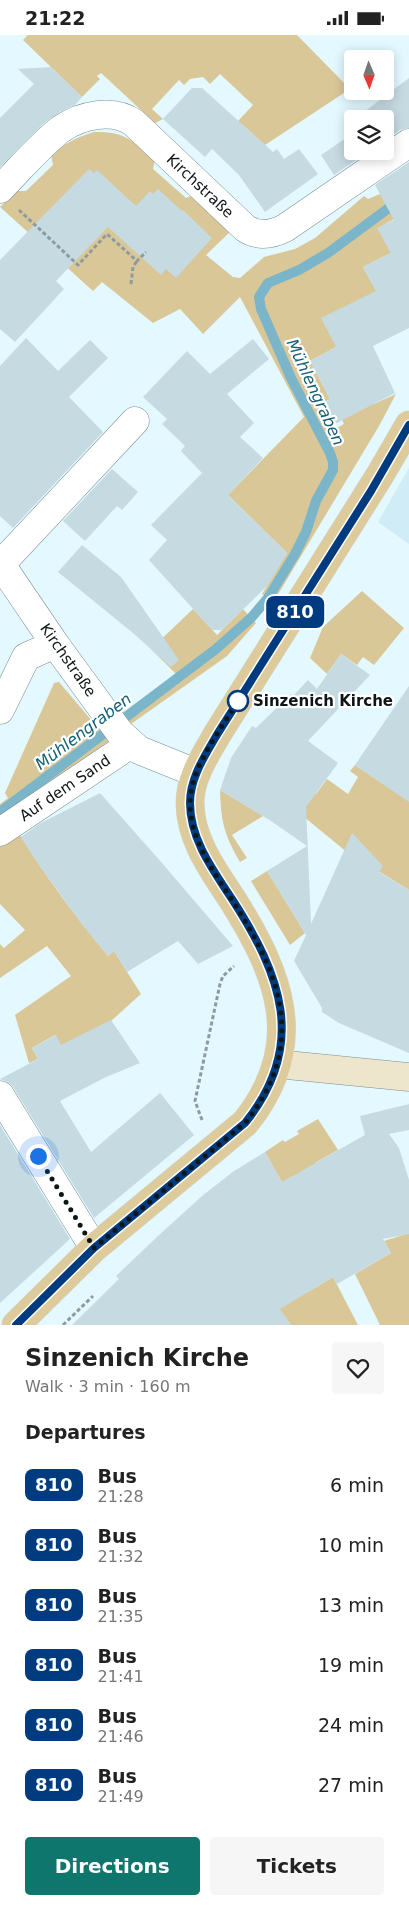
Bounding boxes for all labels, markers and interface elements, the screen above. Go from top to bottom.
text: 21:22 [25,7,85,29]
north arrow [344,50,394,100]
map controls [344,50,394,160]
button: layers [344,110,394,160]
street label: Kirchstraße [163,150,237,222]
water label: Mühlengraben [283,336,349,448]
line badge: 810 [266,596,324,628]
text: 810 [276,601,314,622]
street label: Kirchstraße [36,620,100,700]
water label: Mühlengraben [32,689,135,774]
marker: Sinzenich Kirche [227,690,249,712]
place label: Sinzenich Kirche [253,692,393,710]
street label: Auf dem Sand [16,751,114,825]
your location [26,1144,51,1169]
button: heart [332,1342,384,1394]
text: Sinzenich Kirche [25,1344,249,1372]
text: Walk · 3 min · 160 m [25,1377,190,1396]
text: Departures [25,1421,146,1443]
text: Bus [98,1465,137,1487]
text: 810 [35,1474,73,1495]
text: 6 min [330,1474,384,1496]
text: 21:28 [98,1487,144,1506]
text: Bus [98,1525,137,1547]
text: 810 [35,1534,73,1555]
text: 10 min [318,1534,384,1556]
text: 21:32 [98,1547,144,1566]
text: Bus [98,1585,137,1607]
text: 810 [35,1594,73,1615]
text: 13 min [318,1594,384,1616]
text: 21:35 [98,1607,144,1626]
text: Bus [98,1645,137,1667]
text: 810 [35,1654,73,1675]
text: 19 min [318,1654,384,1676]
text: 21:41 [98,1667,144,1686]
text: Bus [98,1705,137,1727]
text: 810 [35,1714,73,1735]
text: 24 min [318,1714,384,1736]
text: 21:46 [98,1727,144,1746]
text: Bus [98,1765,137,1787]
text: 810 [35,1774,73,1795]
text: 27 min [318,1774,384,1796]
text: 21:49 [98,1787,144,1806]
button: Directions [25,1837,200,1895]
button: Tickets [210,1837,384,1895]

